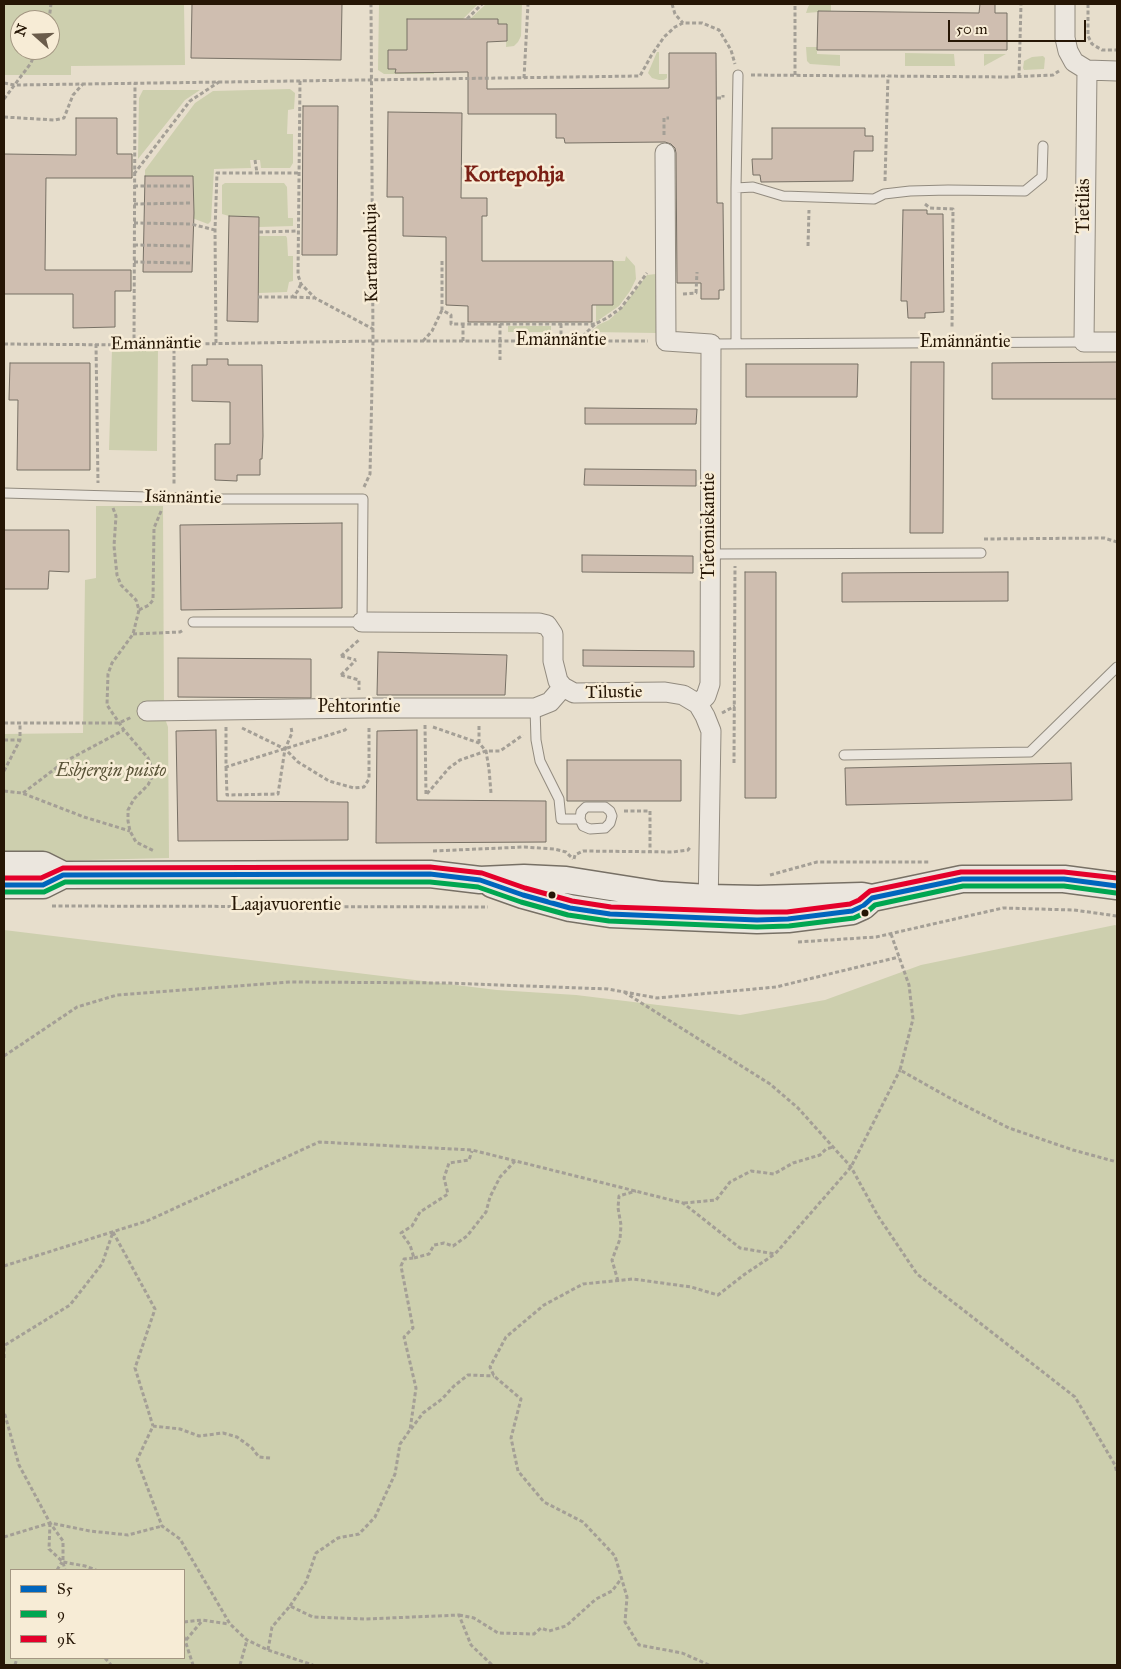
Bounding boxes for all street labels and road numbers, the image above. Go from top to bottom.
street label: Tietiläs [1074,178,1096,234]
street label: Kartanonkuja [360,203,384,303]
street label: Emännäntie [515,330,607,352]
street label: Emännäntie [110,332,202,356]
street label: Emännäntie [919,332,1011,354]
street label: Tietoniekantie [699,473,721,579]
street label: Isännäntie [144,487,222,509]
street label: Tilustie [585,682,643,704]
street label: Pehtorintie [318,697,400,719]
street label: Laajavuorentie [231,895,341,917]

